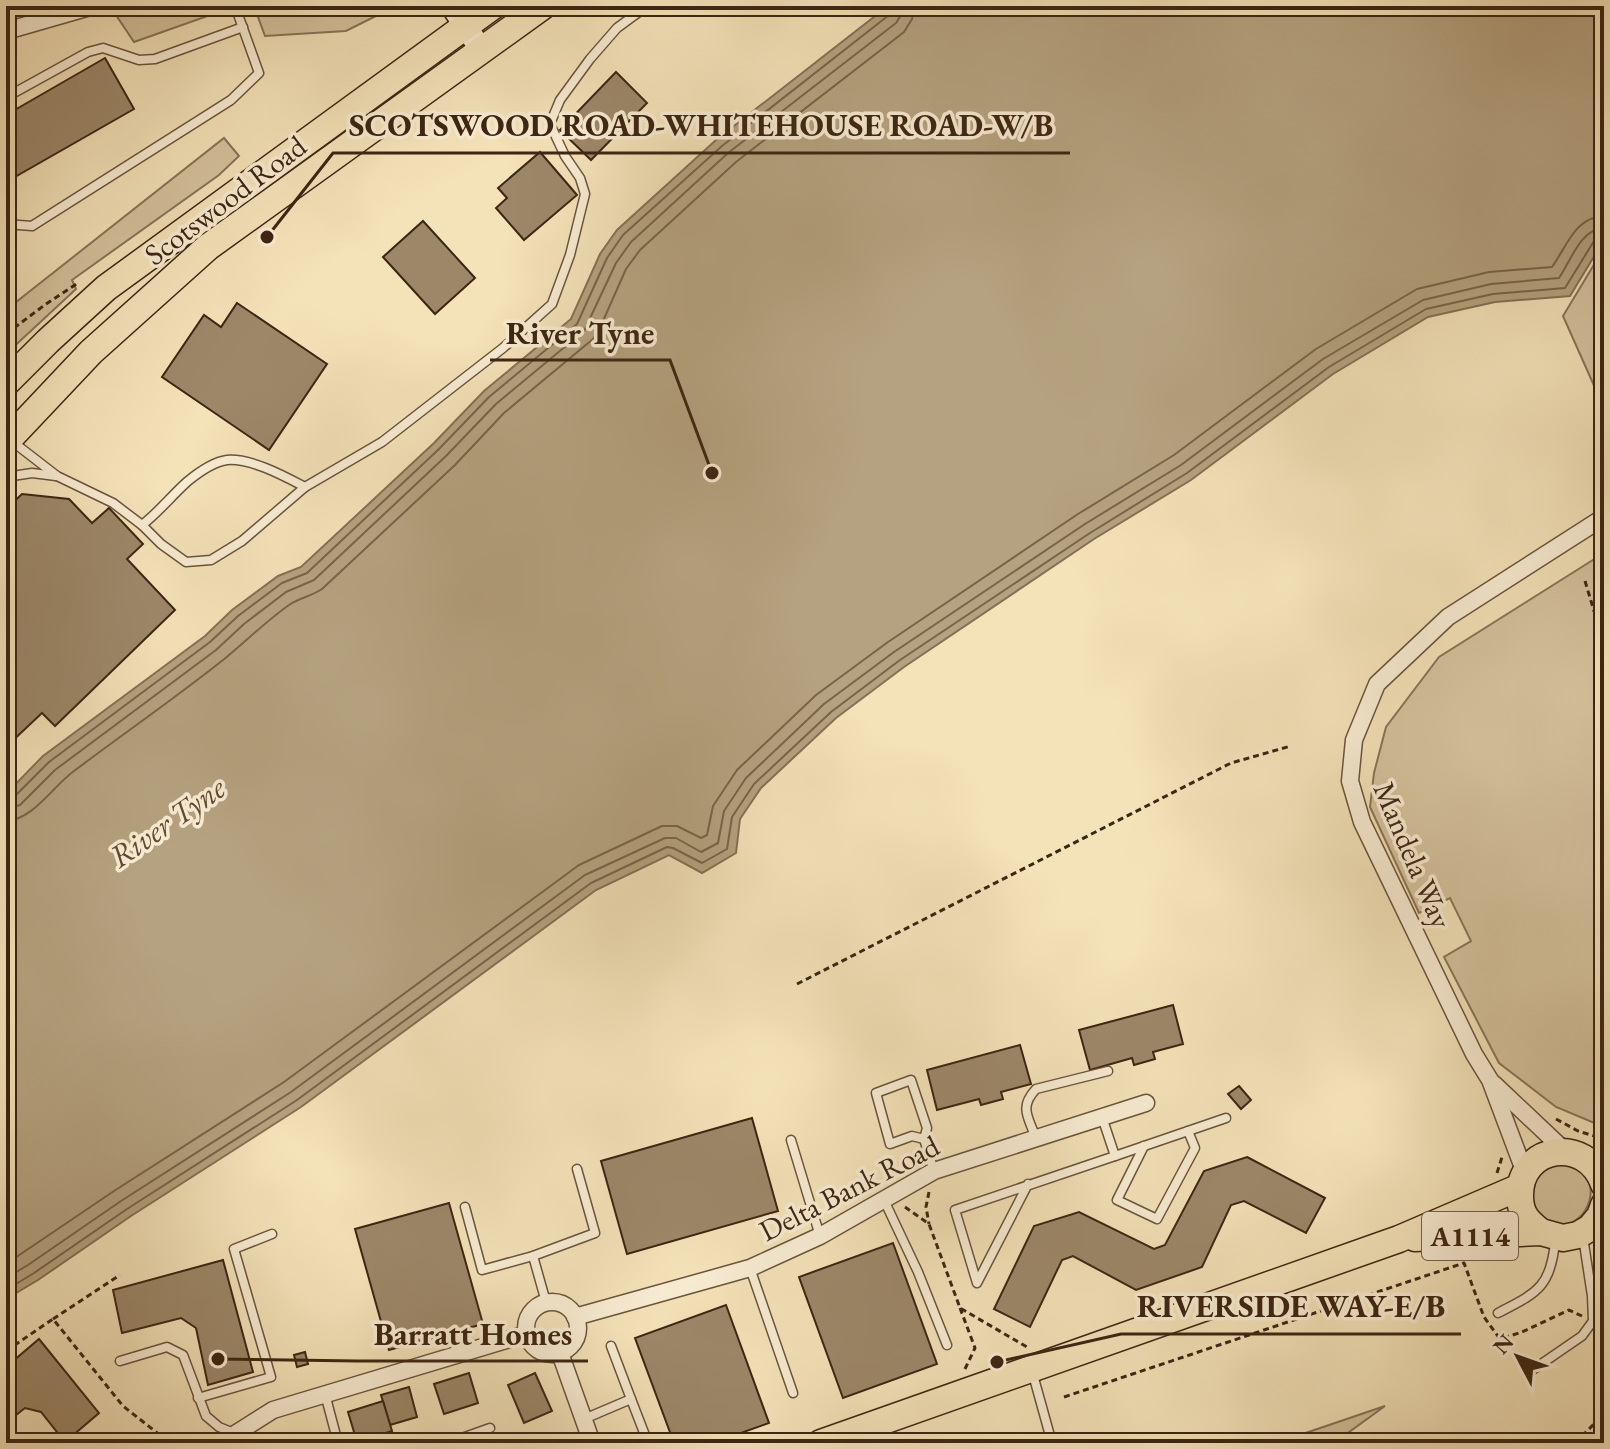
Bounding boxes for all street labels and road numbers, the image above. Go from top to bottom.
street label: Scotswood Road [136,126,314,274]
street label: Mandela Way [1365,776,1462,935]
street label: Delta Bank Road [752,1125,946,1250]
road number: A1114 [1422,1212,1518,1260]

